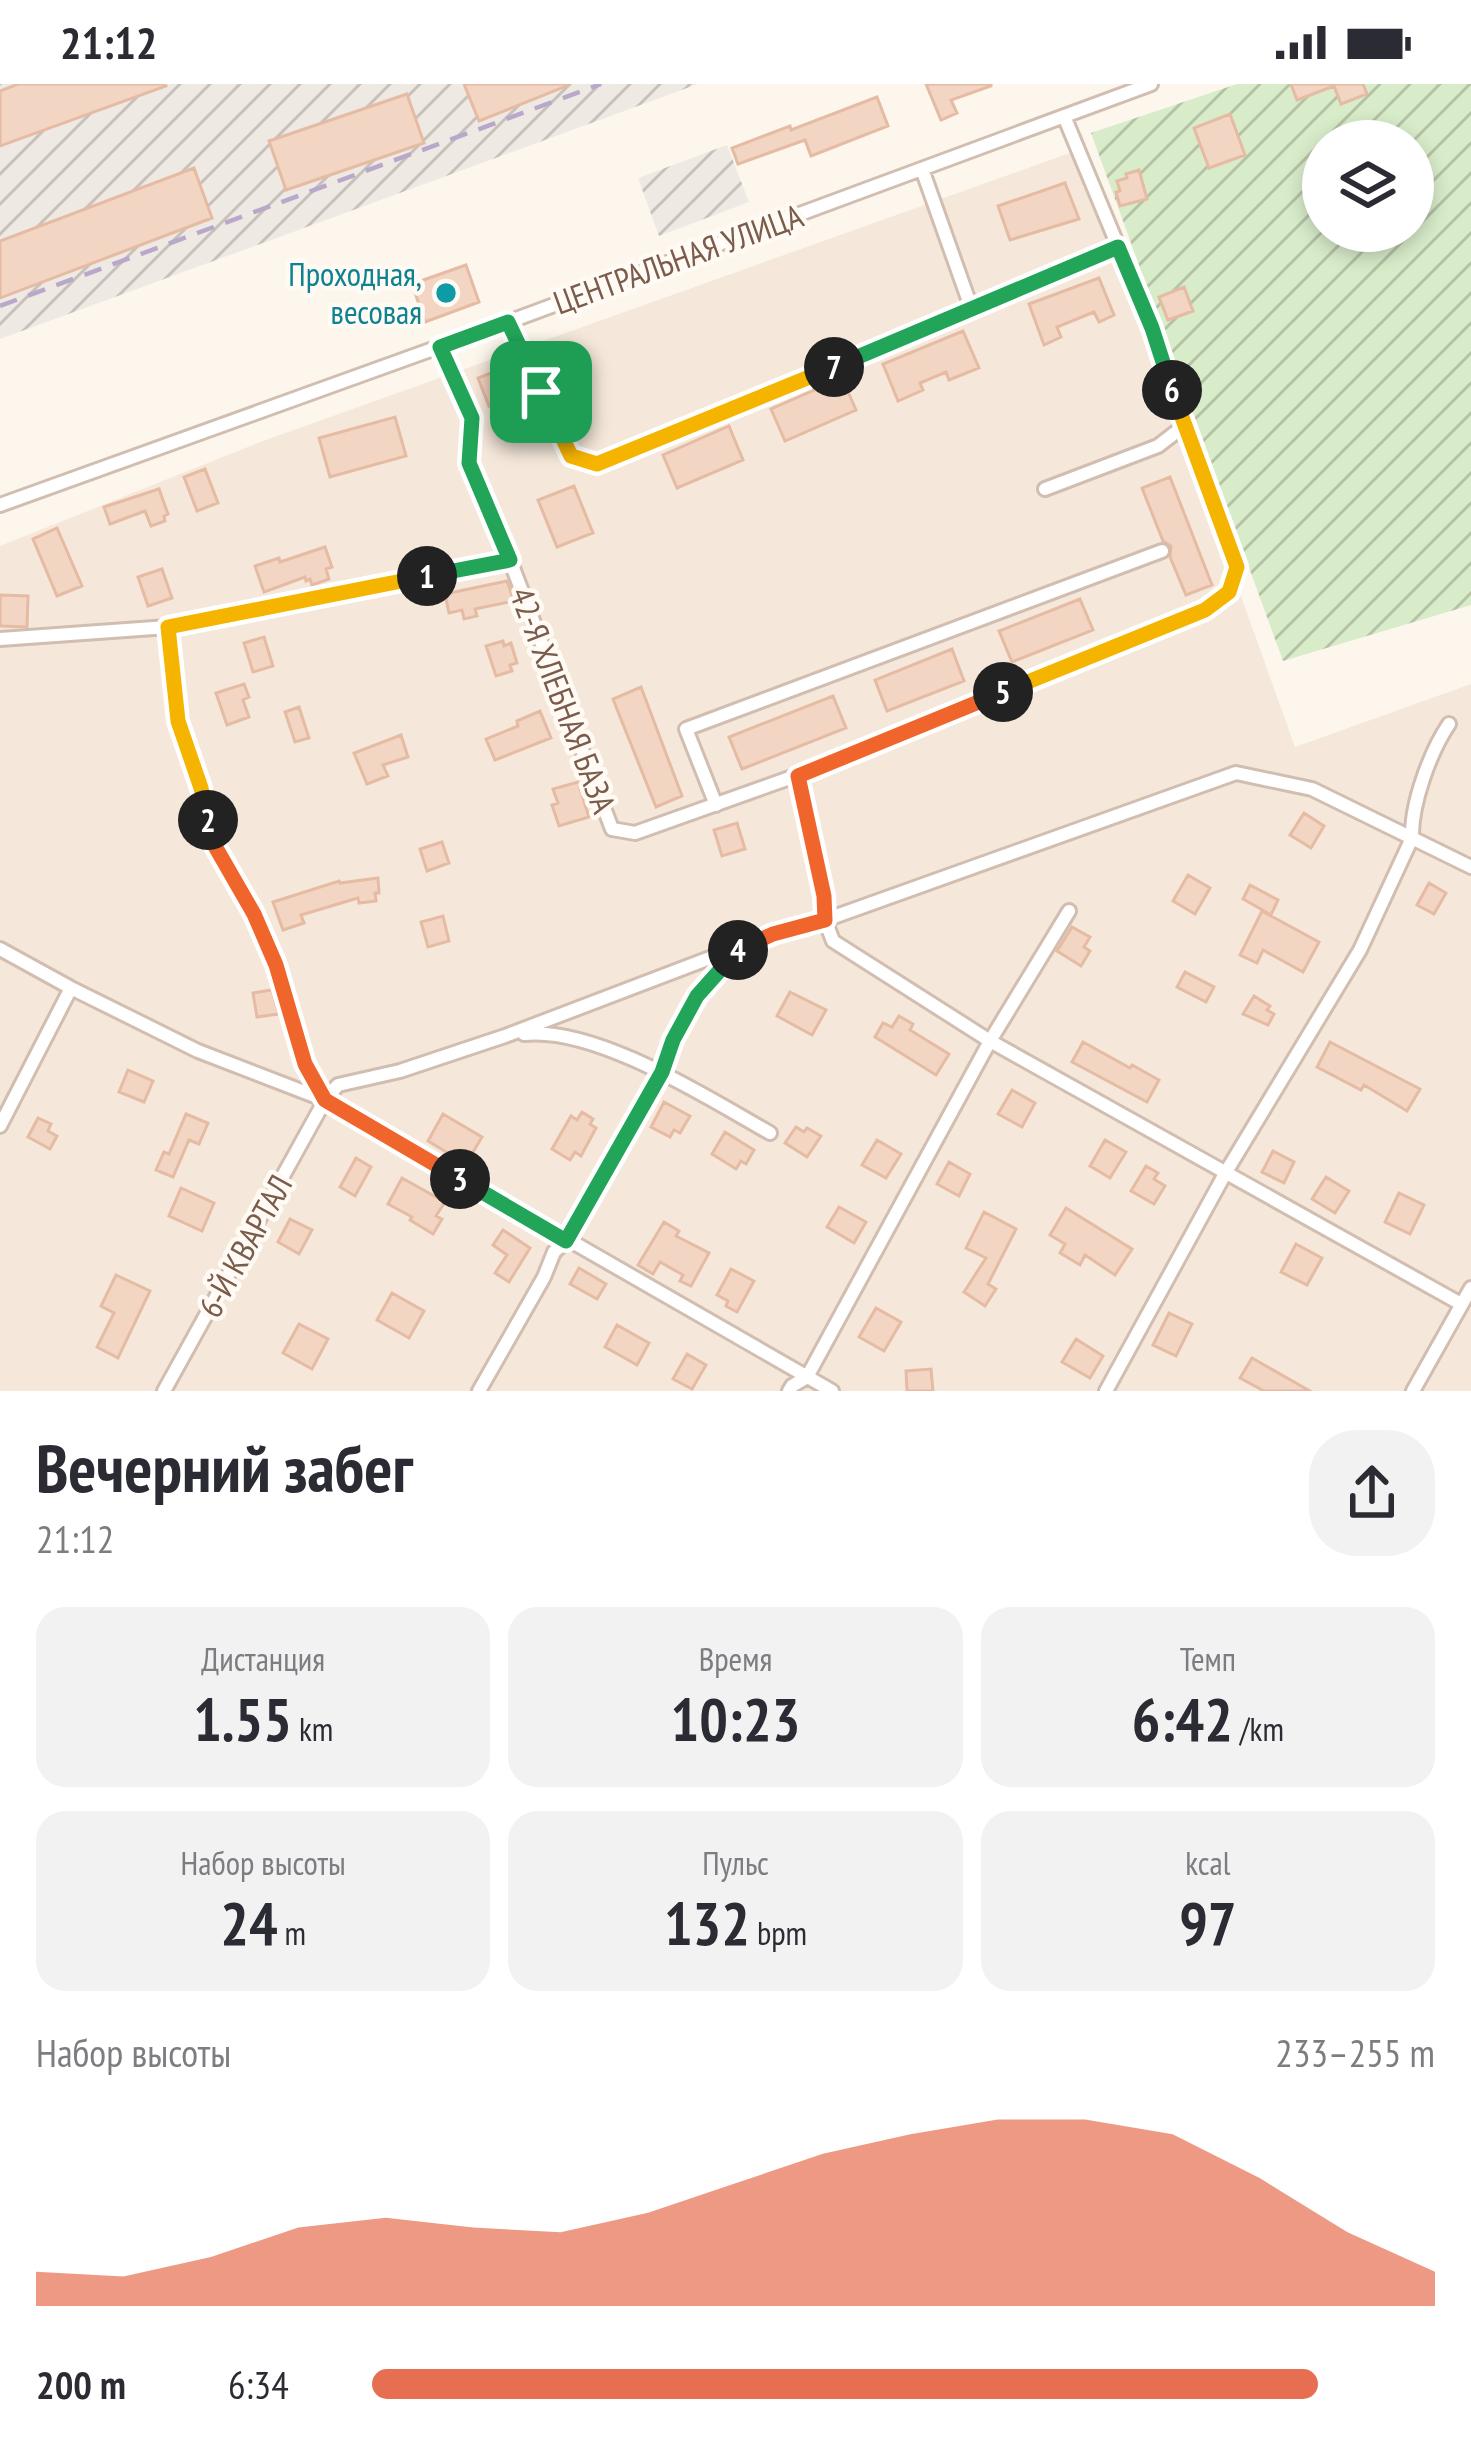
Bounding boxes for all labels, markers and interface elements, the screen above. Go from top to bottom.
text: 21:12 [60,13,157,71]
map controls [1302,120,1434,252]
button: layers [1302,120,1434,252]
street label: ЦЕНТРАЛЬНАЯ УЛИЦА [547,193,809,324]
place label: Проходная, весовая [288,252,422,333]
marker: Проходная, весовая [433,280,459,306]
pin: 7 [804,337,864,397]
pin [490,341,592,443]
text: 7 [826,345,842,388]
icon: arrive [508,359,574,425]
pin: 6 [1142,360,1202,420]
text: 6 [1164,368,1180,411]
pin: 1 [397,546,457,606]
text: 1 [419,554,435,597]
street label: 42-Я ХЛЕБНАЯ БАЗА [501,581,626,819]
pin: 5 [973,662,1033,722]
text: 5 [995,670,1011,713]
pin: 2 [178,790,238,850]
text: 2 [200,798,216,841]
pin: 4 [708,920,768,980]
text: 4 [730,928,746,971]
pin: 3 [430,1149,490,1209]
text: 3 [452,1157,468,1200]
street label: 6-Й КВАРТАЛ [188,1167,301,1324]
text: Вечерний забег [36,1425,413,1510]
button: share [1309,1430,1435,1556]
text: 21:12 [36,1513,114,1564]
text: Дистанция [201,1637,325,1680]
text: Время [699,1637,772,1680]
text: Темп [1180,1637,1236,1680]
text: 1.55 [193,1680,292,1758]
text: 10:23 [671,1680,800,1758]
text: 6:42 [1132,1680,1233,1758]
text: km [292,1707,333,1750]
text: /km [1233,1707,1284,1750]
text: Набор высоты [181,1841,346,1884]
text: Пульс [702,1841,769,1884]
text: kcal [1185,1841,1230,1884]
text: 24 [220,1884,278,1962]
text: 132 [664,1884,750,1962]
text: 97 [1179,1884,1237,1962]
text: m [278,1911,306,1954]
text: bpm [750,1911,807,1954]
text: Набор высоты [36,2027,231,2078]
text: 233–255 m [1275,2027,1435,2078]
text: 200 m [36,2359,126,2410]
text: 6:34 [228,2359,289,2410]

